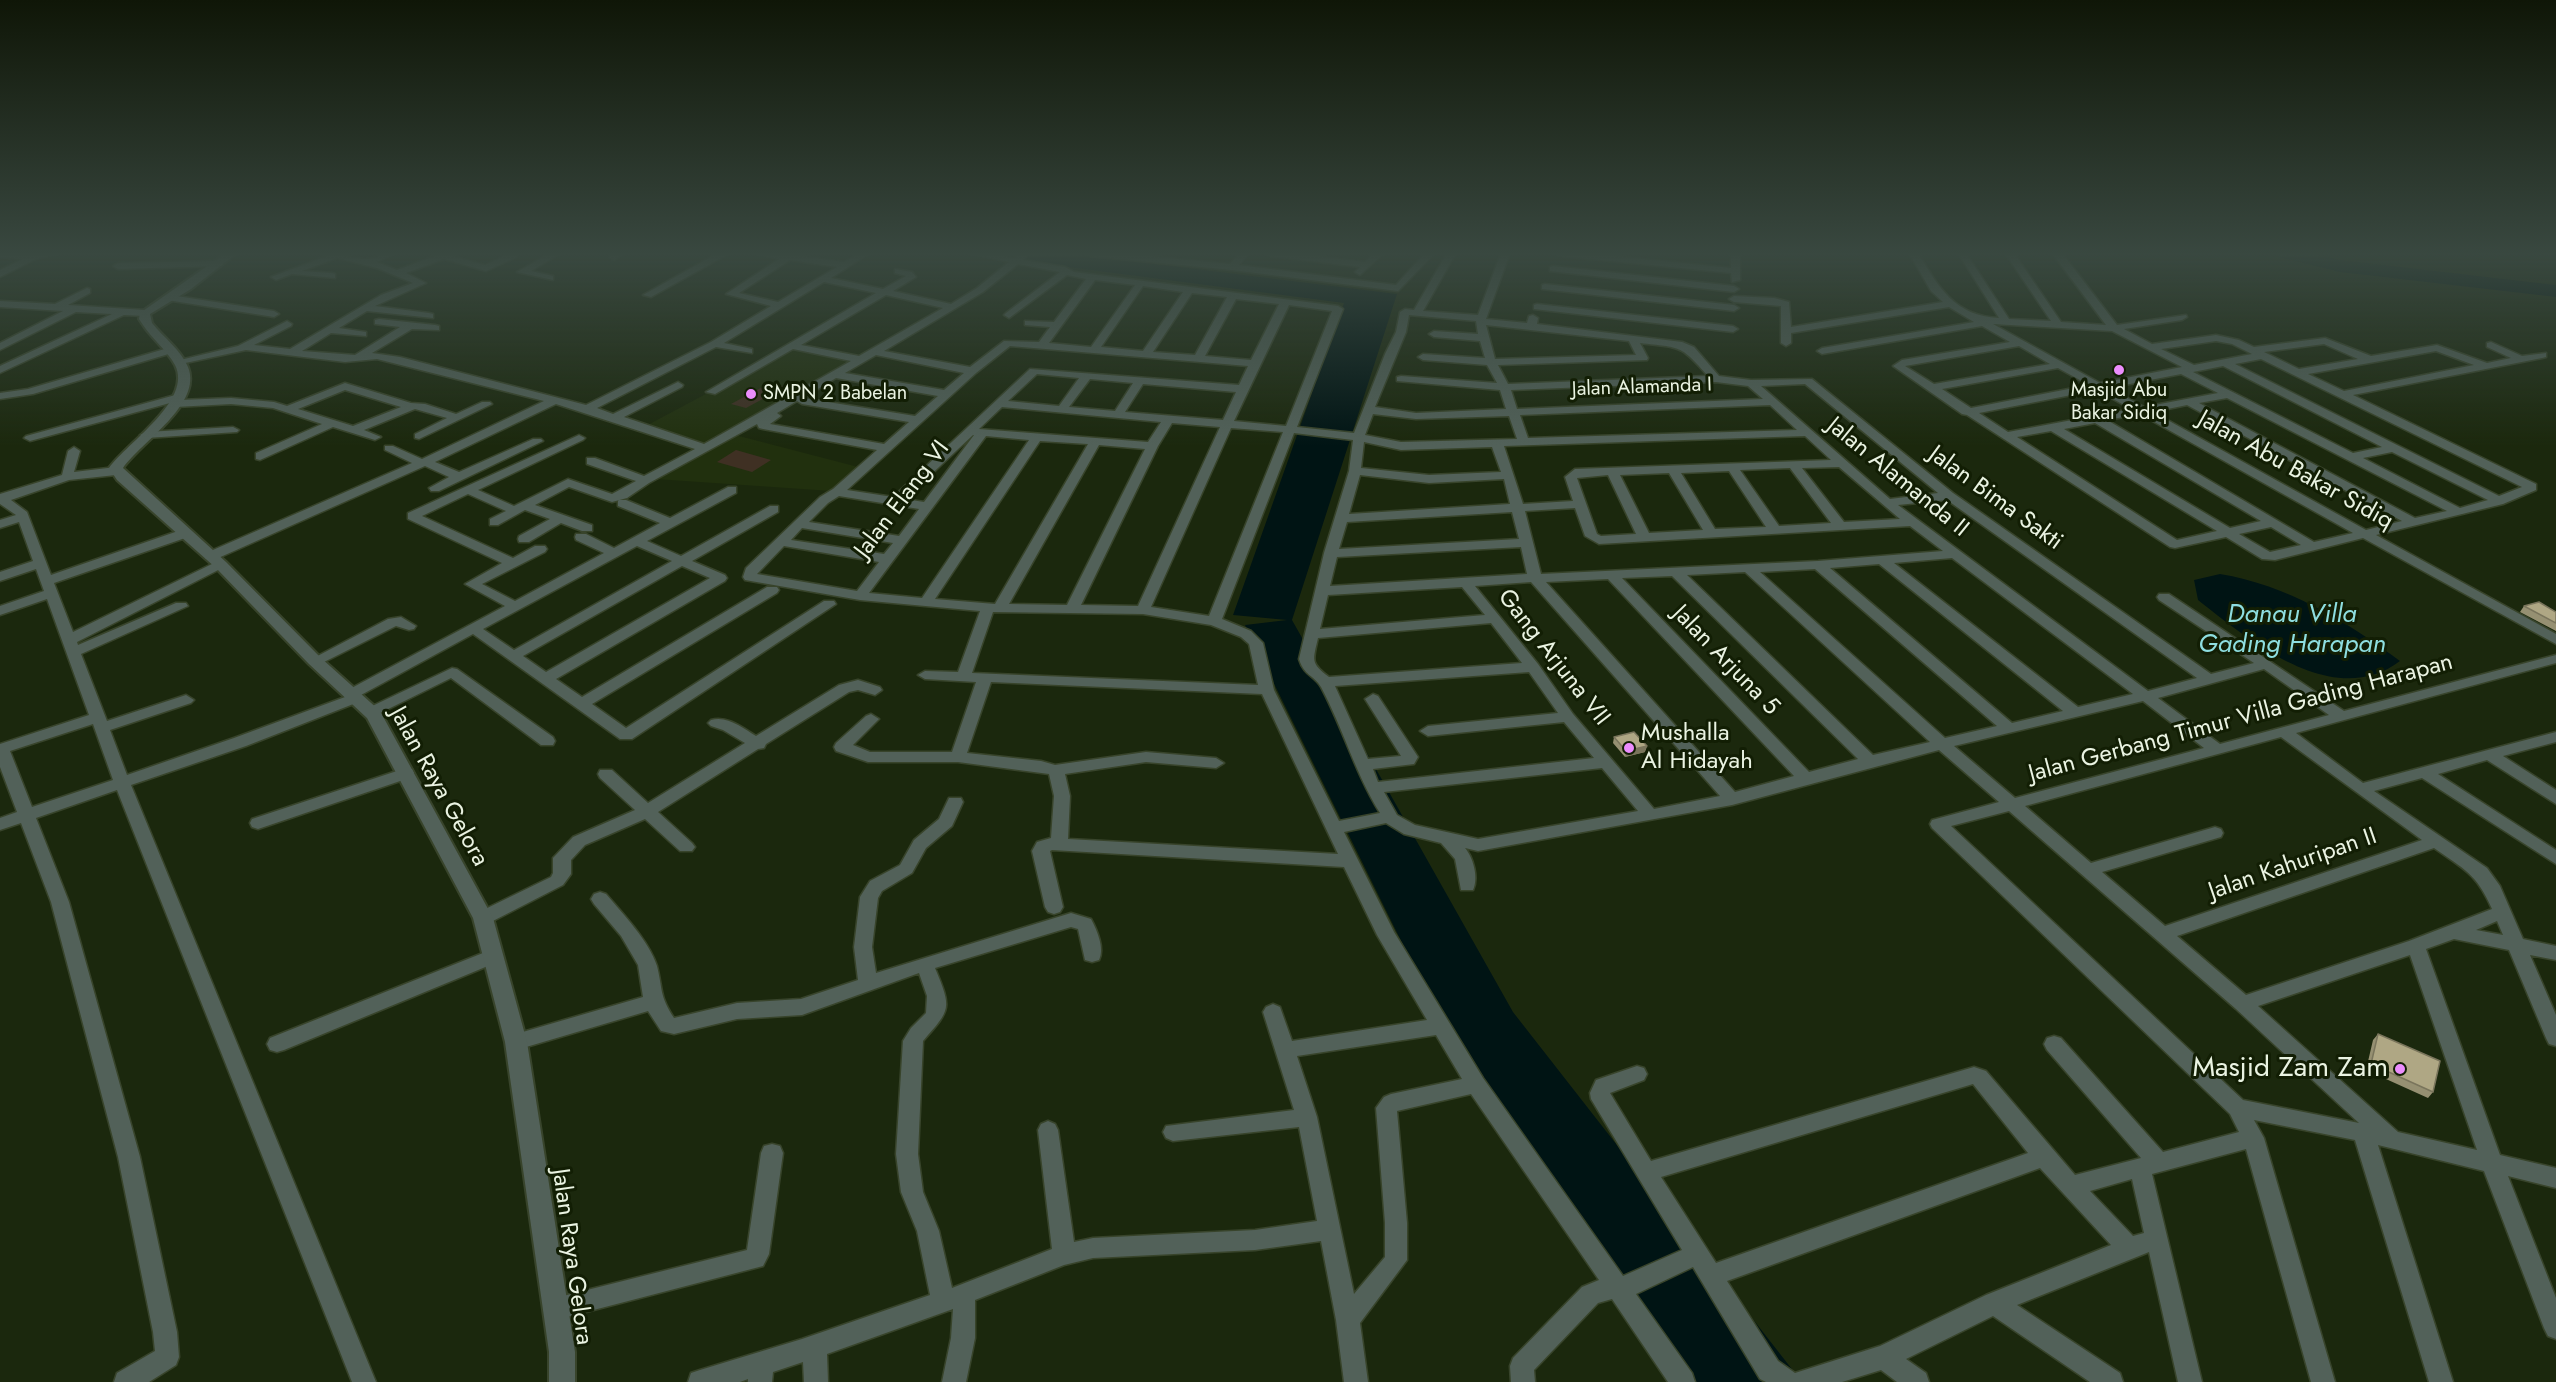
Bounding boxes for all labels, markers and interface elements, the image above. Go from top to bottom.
marker: Masjid Abu Bakar Sidiq [2112,363,2126,377]
street label: Jalan Alamanda I [1572,374,1712,402]
place label: Masjid Abu Bakar Sidiq [2071,379,2167,426]
place label: SMPN 2 Babelan [763,382,907,406]
marker: SMPN 2 Babelan [744,387,758,401]
street label: Jalan Abu Bakar Sidiq [2192,405,2398,537]
street label: Jalan Alamanda II [1820,412,1974,544]
street label: Jalan Elang VI [849,436,957,564]
street label: Jalan Bima Sakti [1922,441,2068,557]
street label: Gang Arjuna VII [1491,584,1615,732]
street label: Jalan Arjuna 5 [1665,600,1785,722]
water label: Danau Villa Gading Harapan [2198,600,2386,662]
street label: Jalan Gerbang Timur Villa Gading Harapan [2026,648,2456,790]
street label: Jalan Raya Gelora [382,702,494,872]
place label: Mushalla Al Hidayah [1641,720,1753,776]
marker: Mushalla Al Hidayah [1622,741,1636,755]
street label: Jalan Kahuripan II [2205,823,2381,907]
place label: Masjid Zam Zam [2192,1052,2388,1086]
marker: Masjid Zam Zam [2393,1062,2407,1076]
street label: Jalan Raya Gelora [544,1167,598,1347]

